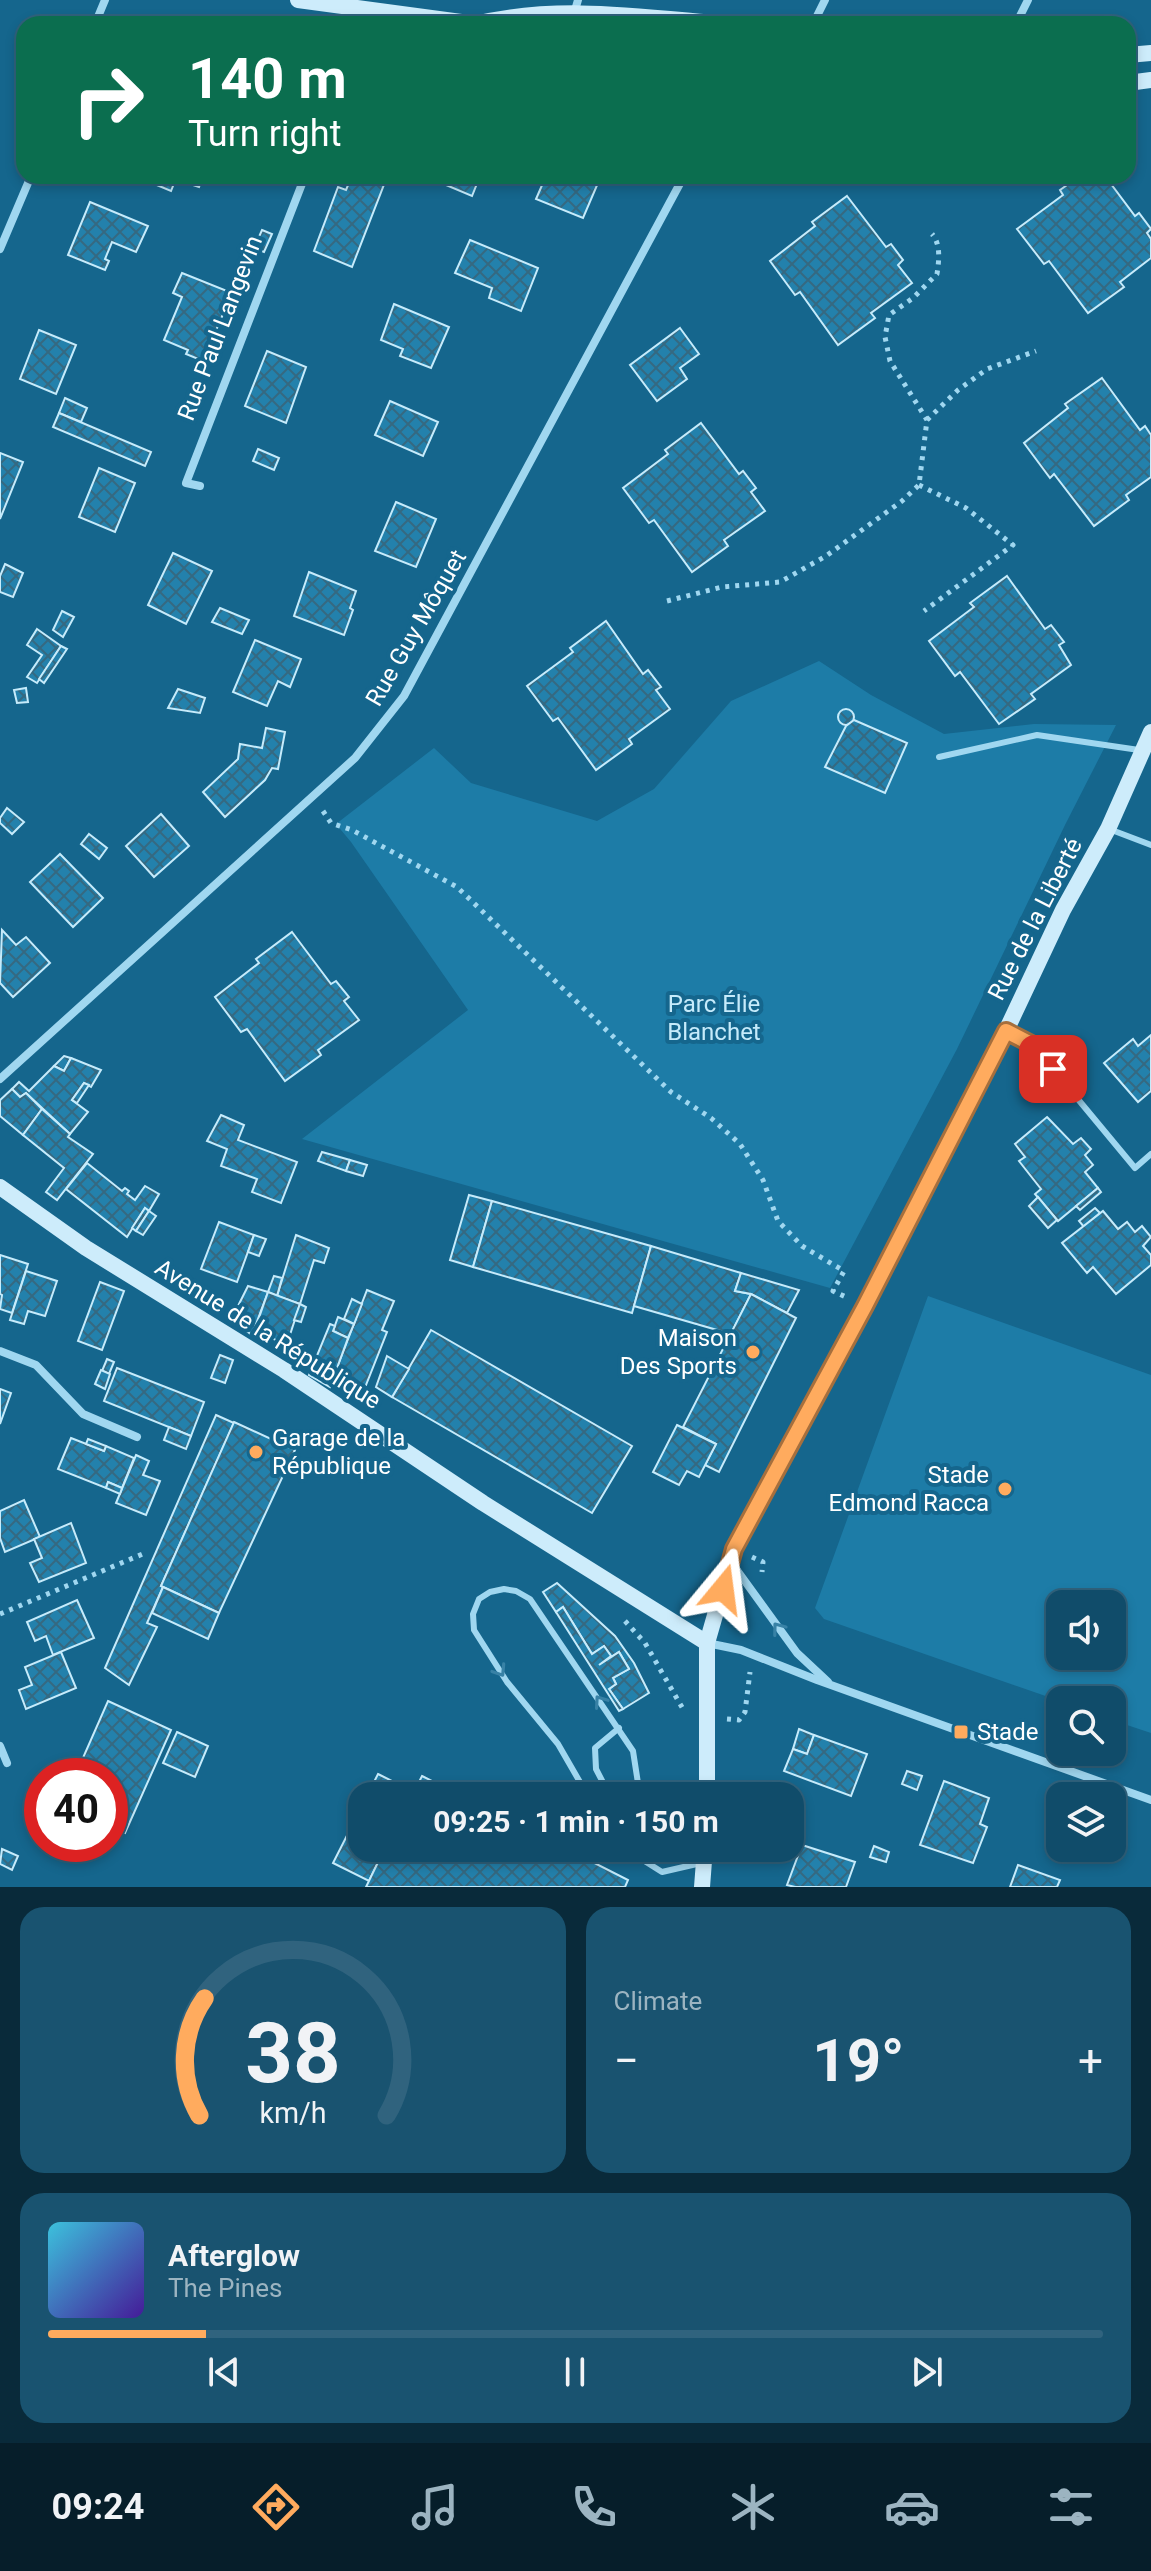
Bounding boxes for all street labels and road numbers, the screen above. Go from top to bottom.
street label: Rue Paul Langevin [172,232,268,424]
street label: Rue Guy Môquet [360,545,472,711]
street label: Rue de la Liberté [982,833,1088,1005]
street label: Avenue de la République [150,1253,386,1415]

